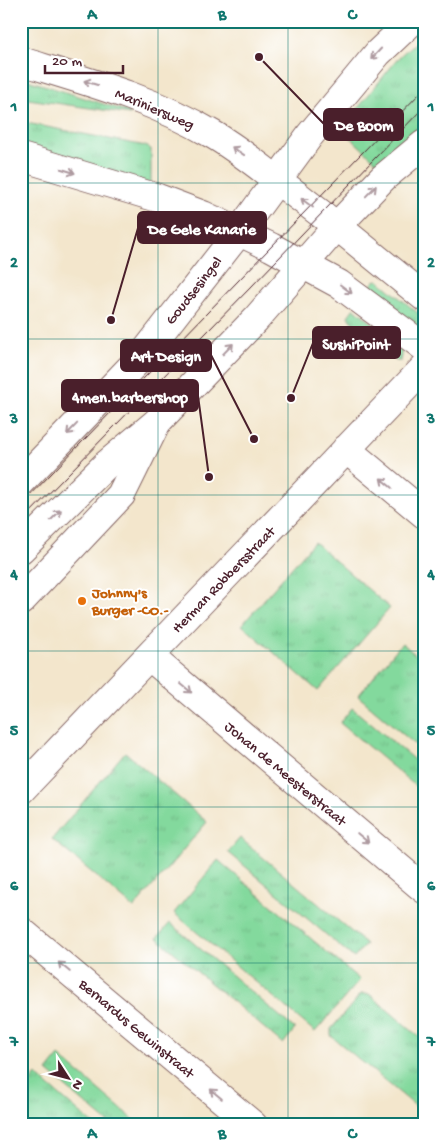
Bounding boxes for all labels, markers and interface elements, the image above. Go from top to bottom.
text: A [86,7,98,26]
text: B [217,7,227,26]
text: C [347,7,358,26]
scale bar [45,42,122,74]
one-way arrow [370,48,382,61]
text: 20 m [52,53,82,71]
one-way arrow [83,77,99,87]
street label: Mariniersweg [112,85,196,135]
text: 1 [10,99,17,118]
text: 1 [427,99,434,118]
callout: De Boom [324,109,403,140]
text: De Boom [333,118,394,137]
one-way arrow [231,146,245,156]
one-way arrow [60,167,76,177]
one-way arrow [365,185,377,198]
one-way arrow [300,198,314,208]
callout: De Gele Kanarie [138,212,266,243]
text: De Gele Kanarie [146,222,257,241]
street label: Goudsesingel [162,253,227,329]
text: 2 [10,255,18,274]
text: 2 [427,255,435,274]
one-way arrow [339,284,352,295]
callout: SushiPoint [313,327,400,358]
text: SushiPoint [322,337,391,356]
callout: Art Design [121,340,211,371]
one-way arrow [222,343,234,355]
text: Art Design [130,349,201,368]
callout: 4men.barbershop [62,380,198,411]
text: 4men.barbershop [71,390,188,409]
text: 3 [9,411,18,430]
text: 3 [426,411,435,430]
one-way arrow [66,423,78,435]
one-way arrow [380,477,393,488]
one-way arrow [50,509,62,521]
street label: Herman Robbersstraat [169,522,281,637]
text: 4 [9,567,18,586]
text: 4 [426,567,435,586]
place label: Johnny's Burger -CO.- [91,585,169,620]
marker: Johnny's Burger -CO.- [76,595,88,607]
one-way arrow [179,682,192,693]
street label: Johan de Meesterstraat [220,718,351,832]
text: 5 [10,723,19,742]
text: 5 [427,723,436,742]
one-way arrow [357,832,370,844]
text: 6 [10,878,19,897]
text: 6 [427,878,436,897]
one-way arrow [58,962,71,973]
street label: Bernardus Gewinstraat [73,975,199,1084]
text: 7 [9,1034,19,1053]
text: 7 [426,1034,436,1053]
north arrow [42,1054,92,1104]
text: N [67,1075,86,1093]
one-way arrow [210,1088,223,1099]
text: A [86,1126,98,1145]
text: B [217,1126,227,1145]
text: C [347,1126,358,1145]

